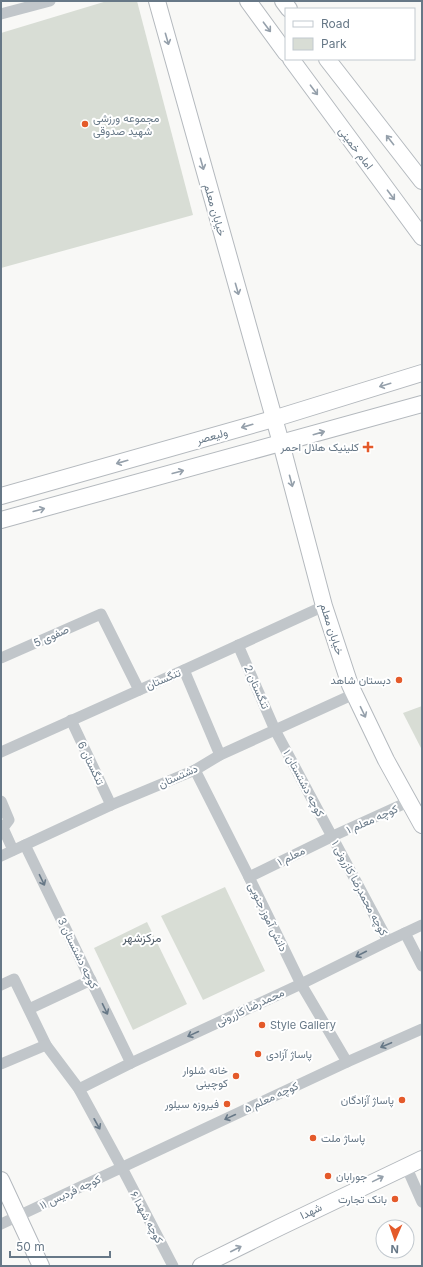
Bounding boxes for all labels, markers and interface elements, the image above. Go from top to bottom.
legend [285,8,415,60]
text: Road [321,16,350,31]
one-way arrow [263,21,271,32]
one-way arrow [164,32,171,45]
text: Park [321,36,347,51]
one-way arrow [310,85,318,96]
place label: مجموعه ورزشی شهید صدوقی [93,111,159,138]
marker: مجموعه ورزشی شهید صدوقی [80,119,90,129]
street label: امام خمینی [335,124,376,173]
one-way arrow [385,134,394,145]
one-way arrow [199,157,206,170]
street label: خیابان معلم [200,182,229,238]
one-way arrow [387,189,395,200]
one-way arrow [234,282,241,295]
one-way arrow [378,382,391,389]
one-way arrow [241,423,254,430]
street label: ولیعصر [194,425,229,447]
one-way arrow [312,429,325,436]
place label: کلینیک هلال احمر [280,440,359,454]
marker: کلینیک هلال احمر [362,441,374,453]
one-way arrow [116,459,129,466]
one-way arrow [171,468,184,475]
one-way arrow [288,474,295,487]
one-way arrow [32,506,45,513]
street label: خیابان معلم [316,601,347,657]
street label: صفوی 5 [31,622,71,650]
street label: تنگستان 2 [241,663,273,711]
street label: تنگستان [143,665,183,693]
place label: دبستان شاهد [331,673,391,687]
marker: دبستان شاهد [394,675,404,685]
one-way arrow [360,705,367,717]
street label: تنگستان 6 [74,739,108,787]
street label: کوچه دشتستان ۱ [280,747,328,819]
street label: دشتستان [156,761,200,791]
street label: کوچه معلم ۱ [344,801,400,837]
street label: کوچه محمدرضا کازرونی ۱ [328,838,391,939]
street label: معلم ۱ [275,843,308,870]
one-way arrow [39,873,47,885]
street label: دانش آموز جنوبی [245,880,291,954]
street label: کوچه دشتستان 3 [54,915,101,991]
district label: مرکزشهر [121,930,162,946]
one-way arrow [356,951,368,958]
street label: محمدرضا کازرونی [214,985,286,1029]
one-way arrow [102,1003,109,1015]
place label: Style Gallery [270,1018,336,1032]
marker: Style Gallery [257,1020,267,1030]
one-way arrow [188,1031,200,1038]
one-way arrow [381,1041,393,1049]
place label: پاساژ آزادی [266,1047,312,1062]
marker: پاساژ آزادی [253,1049,263,1059]
place label: خانه شلوار کوچینی [181,1063,228,1091]
marker: خانه شلوار کوچینی [231,1071,241,1081]
street label: کوچه معلم ۵ [242,1078,301,1117]
place label: پاساژ آزادگان [341,1093,394,1108]
marker: پاساژ آزادگان [397,1095,407,1105]
place label: فیروزه سیلور [164,1097,219,1111]
marker: فیروزه سیلور [222,1099,232,1109]
one-way arrow [224,1114,236,1121]
one-way arrow [94,1117,102,1129]
place label: پاساژ ملت [321,1131,365,1146]
marker: پاساژ ملت [308,1133,318,1143]
place label: جورابان [336,1169,367,1183]
marker: جورابان [323,1171,333,1181]
street label: کوچه فردیس ۱۱ [37,1172,103,1213]
one-way arrow [372,1175,384,1182]
street label: کوچه شهدا ۶ [127,1189,167,1246]
place label: بانک تجارت [338,1192,387,1206]
marker: بانک تجارت [390,1194,400,1204]
street label: شهدا [298,1200,324,1222]
north arrow [375,1219,415,1259]
scale bar [10,1233,110,1259]
text: 50 m [16,1239,45,1254]
text: N [390,1242,399,1256]
one-way arrow [230,1244,242,1252]

